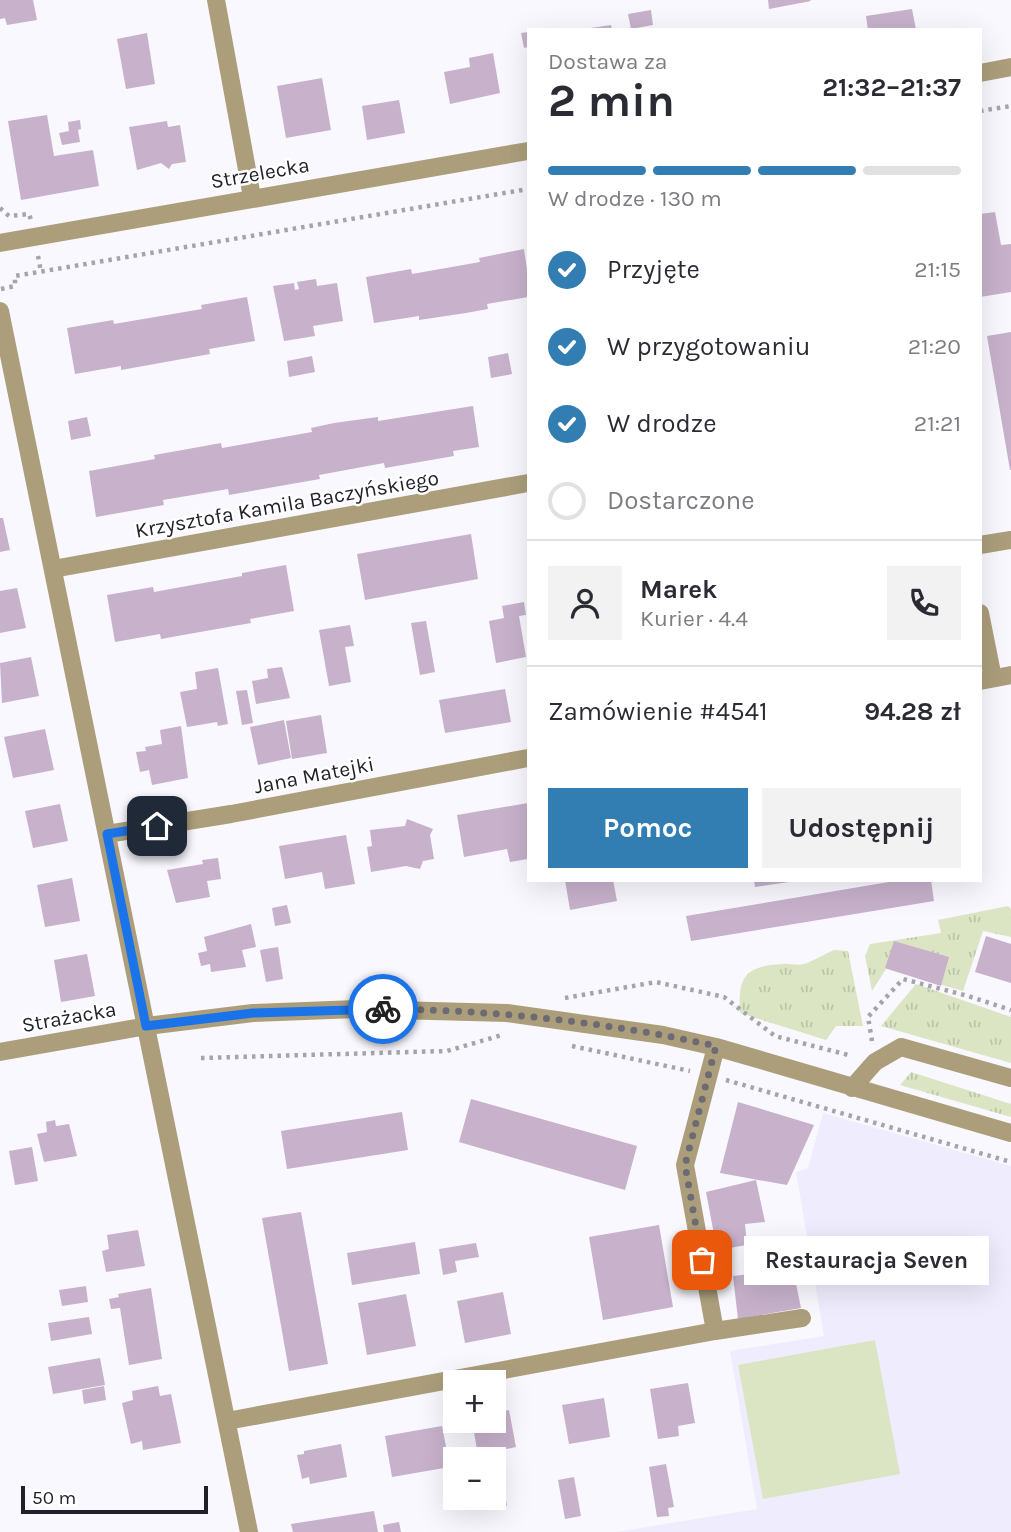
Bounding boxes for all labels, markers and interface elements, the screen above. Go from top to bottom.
text: Dostawa za [548,48,668,75]
text: 21:32–21:37 [822,72,961,103]
text: 2 min [548,74,675,128]
street label: Strzelecka [209,153,311,193]
text: W drodze · 130 m [548,185,722,212]
icon: check [548,251,586,289]
text: Przyjęte [607,254,700,285]
text: 21:15 [914,256,961,283]
icon: check [548,328,586,366]
text: W przygotowaniu [607,331,810,362]
text: 21:20 [908,333,961,360]
icon: check [548,405,586,443]
text: W drodze [607,408,717,439]
text: 21:21 [914,410,961,437]
street label: Krzysztofa Kamila Baczyńskiego [133,465,441,543]
text: Dostarczone [607,485,755,516]
button: person [548,566,622,640]
button: phone [887,566,961,640]
text: Marek [640,574,717,605]
text: Kurier · 4.4 [640,605,748,632]
text: Zamówienie #4541 [548,696,768,727]
text: 94.28 zł [864,696,961,727]
street label: Jana Matejki [252,752,376,798]
button: Pomoc [548,788,748,868]
button: Udostępnij [762,788,961,868]
pin [127,796,187,856]
icon: home [138,807,176,845]
courier [348,974,418,1044]
icon: bike [364,990,402,1028]
street label: Strażacka [20,997,118,1037]
pin [672,1230,732,1290]
callout: Restauracja Seven [744,1236,989,1284]
icon: bag [683,1241,721,1279]
text: Restauracja Seven [765,1247,968,1274]
map controls [443,1370,506,1510]
button: + [443,1370,506,1433]
button: − [443,1447,506,1510]
scale bar [21,1483,208,1515]
text: 50 m [32,1487,76,1509]

